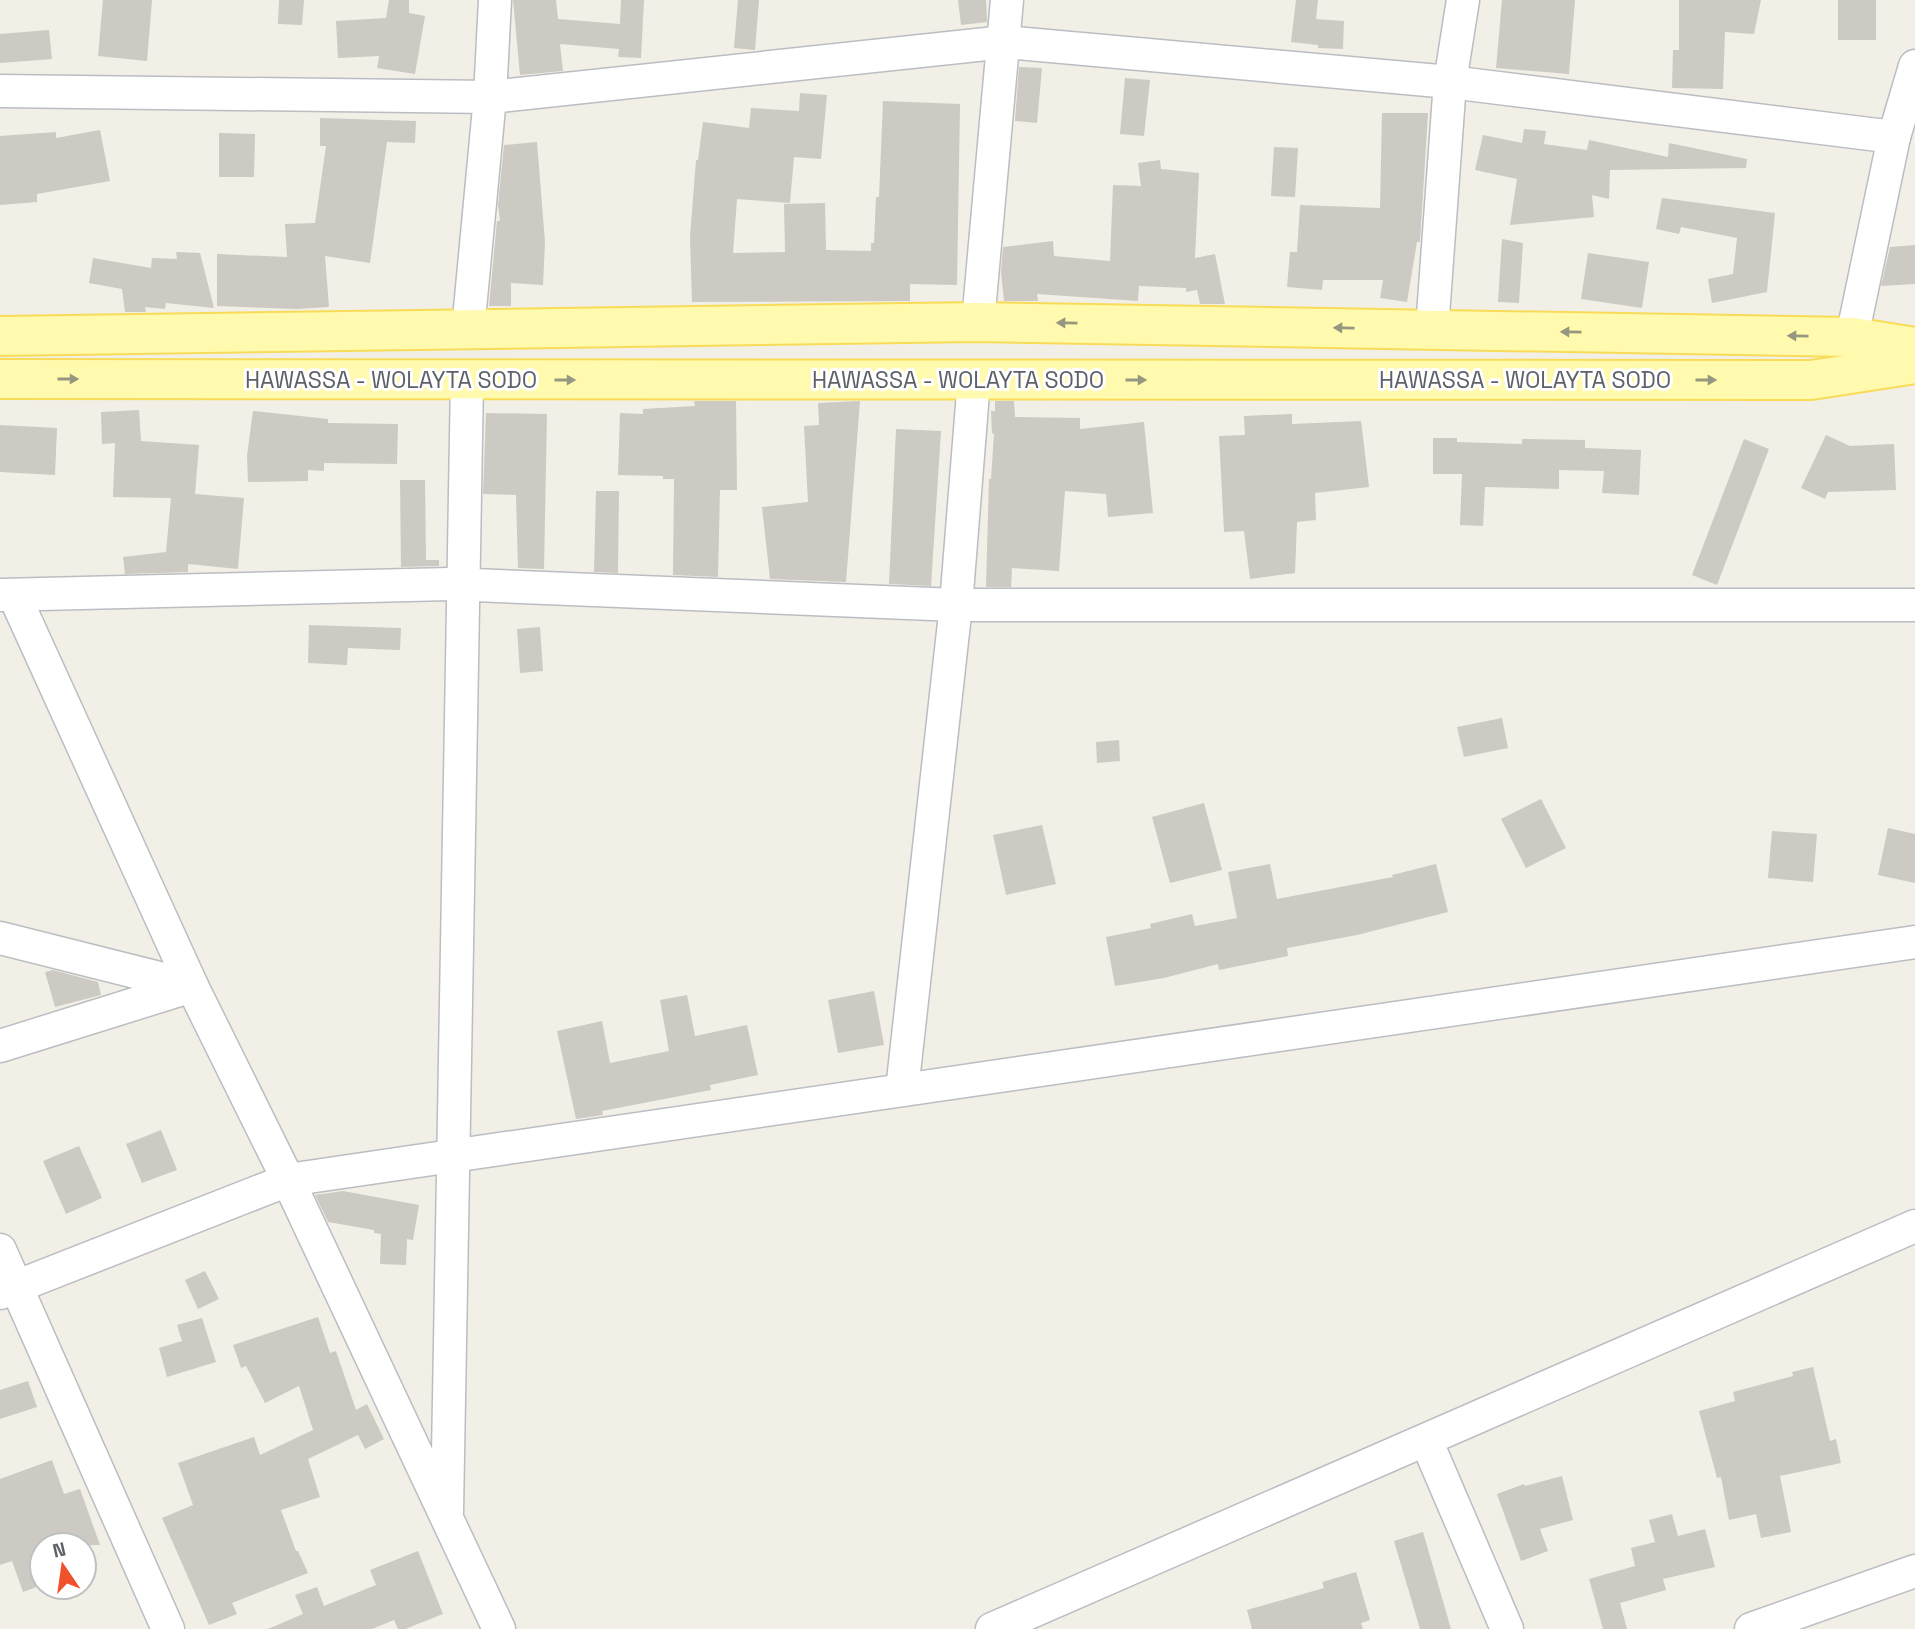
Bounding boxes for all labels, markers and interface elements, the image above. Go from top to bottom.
one-way arrow [1056,318,1078,329]
one-way arrow [1332,322,1354,333]
one-way arrow [1560,326,1582,338]
one-way arrow [1787,331,1809,342]
street label: HAWASSA - WOLAYTA SODO [245,365,537,395]
street label: HAWASSA - WOLAYTA SODO [812,365,1104,395]
street label: HAWASSA - WOLAYTA SODO [1379,365,1671,395]
one-way arrow [57,373,79,385]
one-way arrow [554,374,576,386]
one-way arrow [1125,374,1147,386]
one-way arrow [1695,374,1717,386]
north arrow [28,1531,98,1601]
text: N [50,1536,68,1564]

